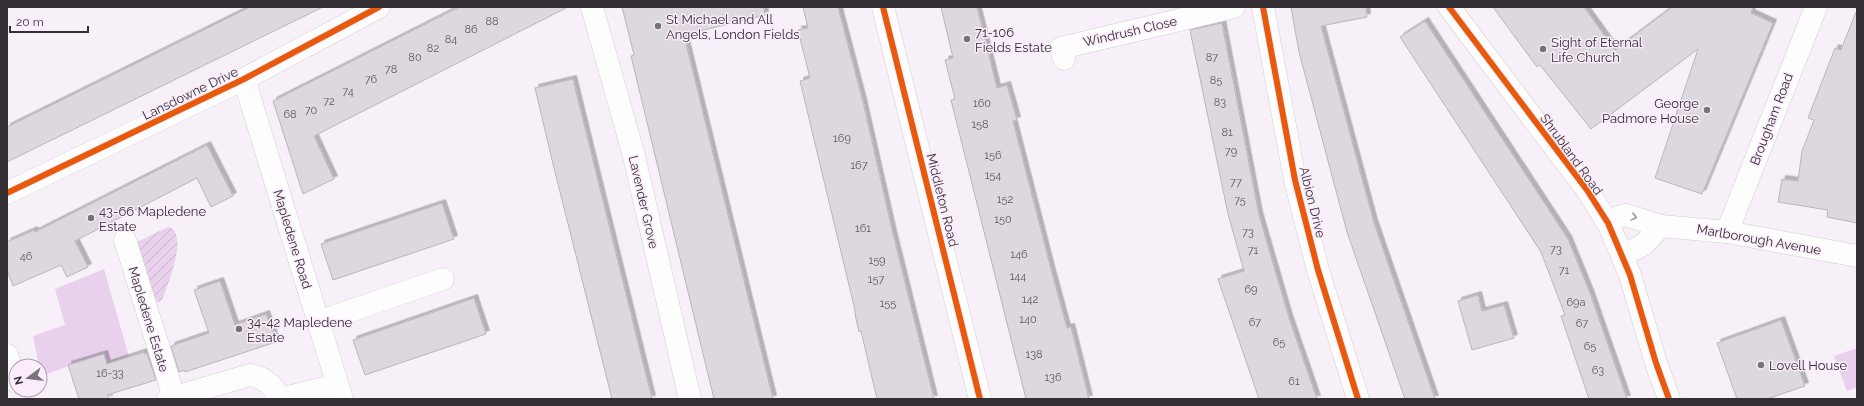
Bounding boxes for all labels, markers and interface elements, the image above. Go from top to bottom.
scale bar [10,8,88,34]
place label: St Michael and All Angels, London Fields [666,12,800,42]
street label: Windrush Close [1082,13,1179,50]
text: 20 m [16,15,44,29]
house number: 88 [485,15,499,28]
marker: St Michael and All Angels, London Fields [653,21,663,31]
house number: 86 [464,23,478,36]
place label: 71-106 Fields Estate [975,25,1052,55]
house number: 84 [445,33,457,46]
marker: 71-106 Fields Estate [962,34,972,44]
place label: Sight of Eternal Life Church [1551,35,1643,65]
house number: 82 [427,42,439,55]
marker: Sight of Eternal Life Church [1538,44,1548,54]
house number: 80 [408,51,422,64]
house number: 87 [1206,51,1218,64]
house number: 78 [385,63,397,76]
street label: Lansdowne Drive [140,64,241,123]
street label: Brougham Road [1747,71,1796,167]
house number: 76 [365,73,378,86]
house number: 85 [1210,74,1222,87]
house number: 74 [342,85,354,98]
house number: 72 [323,95,335,108]
house number: 83 [1214,96,1226,109]
place label: George Padmore House [1602,96,1699,126]
house number: 160 [973,97,991,110]
house number: 70 [305,104,318,117]
marker: George Padmore House [1702,105,1712,115]
house number: 68 [283,108,297,121]
street label: Shrubland Road [1537,111,1606,198]
house number: 158 [971,118,989,131]
house number: 81 [1221,126,1233,139]
house number: 169 [833,132,851,145]
house number: 79 [1225,145,1237,158]
house number: 156 [984,149,1002,162]
street label: Middleton Road [924,152,961,248]
street label: Lavender Grove [626,154,662,251]
house number: 167 [850,159,868,172]
street label: Albion Drive [1296,165,1329,240]
house number: 154 [985,169,1001,182]
house number: 77 [1230,176,1242,189]
street label: Mapledene Road [270,188,315,291]
house number: 152 [997,193,1013,206]
house number: 75 [1234,194,1246,207]
place label: 43-66 Mapledene Estate [99,204,206,234]
one-way arrow [1630,212,1637,221]
marker: 43-66 Mapledene Estate [86,213,96,223]
house number: 150 [994,213,1012,226]
street label: Marlborough Avenue [1695,221,1823,258]
house number: 161 [855,222,871,235]
house number: 73 [1242,226,1254,239]
house number: 73 [1550,243,1562,256]
house number: 71 [1248,244,1259,257]
house number: 146 [1010,248,1028,261]
house number: 46 [20,250,33,263]
house number: 159 [868,254,886,267]
house number: 71 [1559,264,1570,277]
street label: Mapledene Estate [125,265,172,374]
house number: 144 [1010,270,1026,283]
house number: 157 [868,273,884,286]
house number: 69 [1244,283,1258,296]
house number: 142 [1022,293,1038,306]
house number: 69a [1566,296,1586,309]
house number: 155 [880,297,896,310]
house number: 140 [1019,313,1037,326]
place label: 34-42 Mapledene Estate [247,315,352,345]
house number: 67 [1249,316,1261,329]
house number: 67 [1576,317,1588,330]
marker: 34-42 Mapledene Estate [234,324,244,334]
house number: 65 [1273,336,1285,349]
house number: 65 [1584,340,1596,353]
house number: 138 [1025,348,1043,361]
north arrow [8,358,48,398]
place label: Lovell House [1769,358,1847,373]
marker: Lovell House [1756,360,1766,370]
house number: 63 [1592,364,1604,377]
house number: 16-33 [96,367,124,380]
house number: 136 [1044,371,1062,384]
text: N [11,375,26,386]
house number: 61 [1288,375,1300,388]

